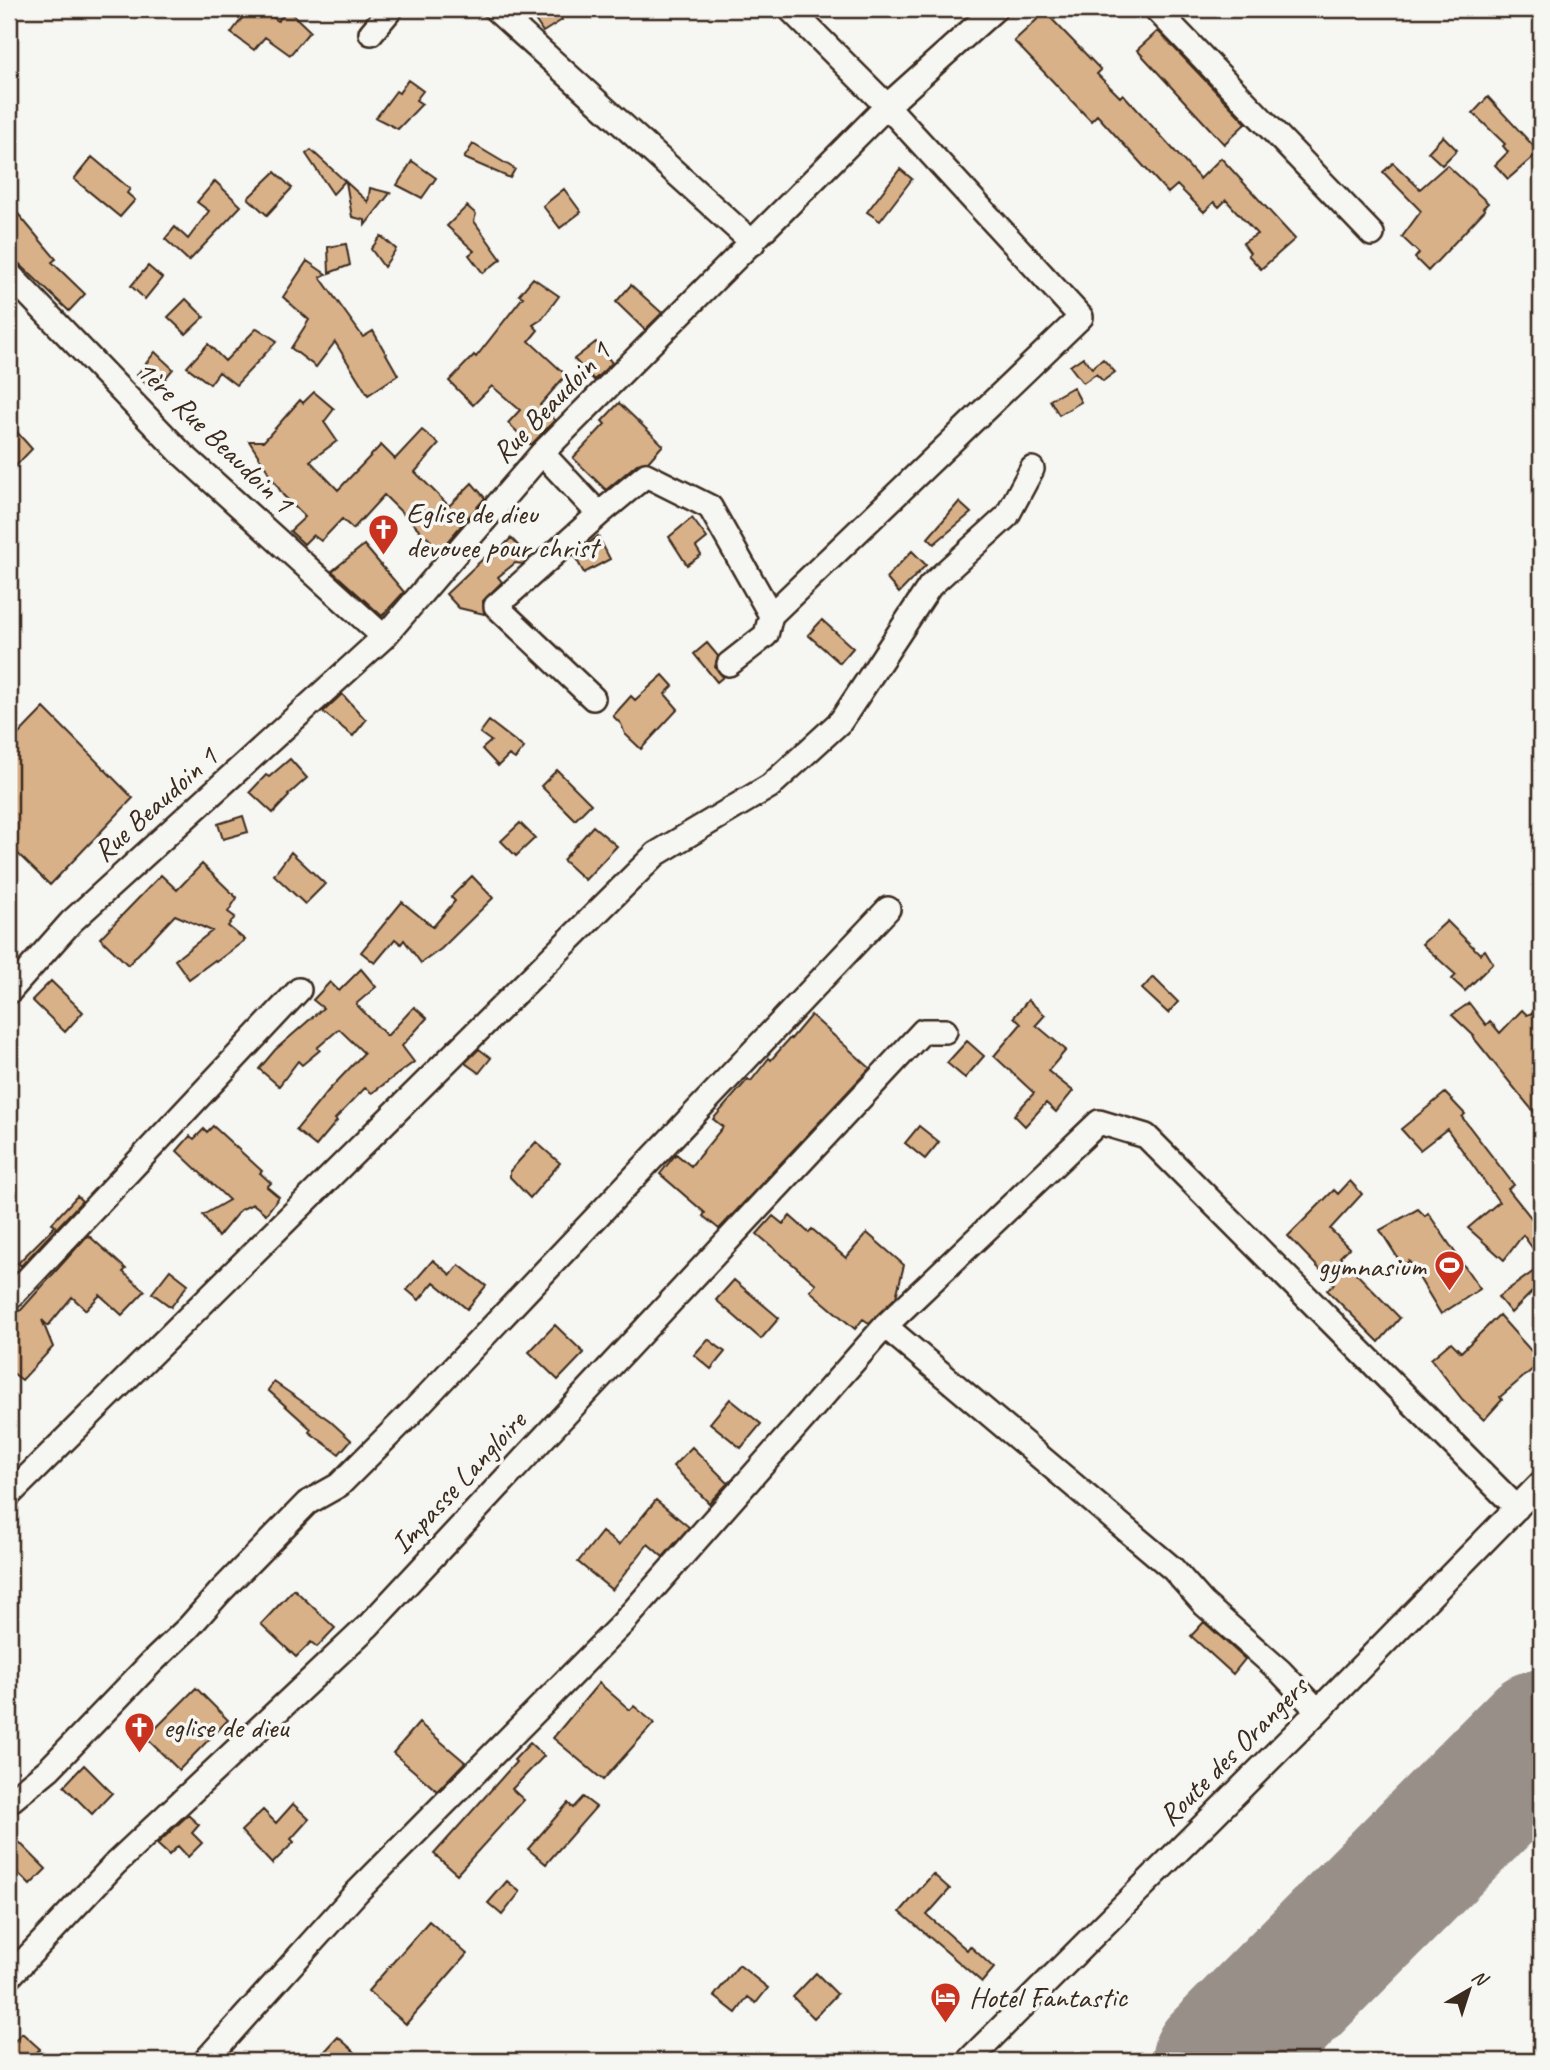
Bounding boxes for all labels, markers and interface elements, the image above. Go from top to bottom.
street label: Rue Beaudoin 1 [484,332,620,471]
street label: 1ère Rue Beaudoin 1 [128,351,303,522]
place label: Eglise de dieu devouee pour christ [406,494,602,566]
church icon: Eglise de dieu devouee pour christ [366,513,400,557]
street label: Rue Beaudoin 1 [85,737,226,870]
place label: gymnasium [1318,1247,1427,1285]
sports icon: gymnasium [1432,1249,1466,1293]
street label: Impasse Langloire [382,1401,535,1561]
street label: Route des Orangers [1150,1666,1318,1834]
place label: eglise de dieu [163,1708,290,1746]
church icon: eglise de dieu [123,1710,157,1754]
north arrow [1434,1954,1504,2024]
text: N [1467,1965,1494,1993]
place label: Hotel Fantastic [969,1978,1128,2016]
hotel icon: Hotel Fantastic [929,1980,963,2024]

